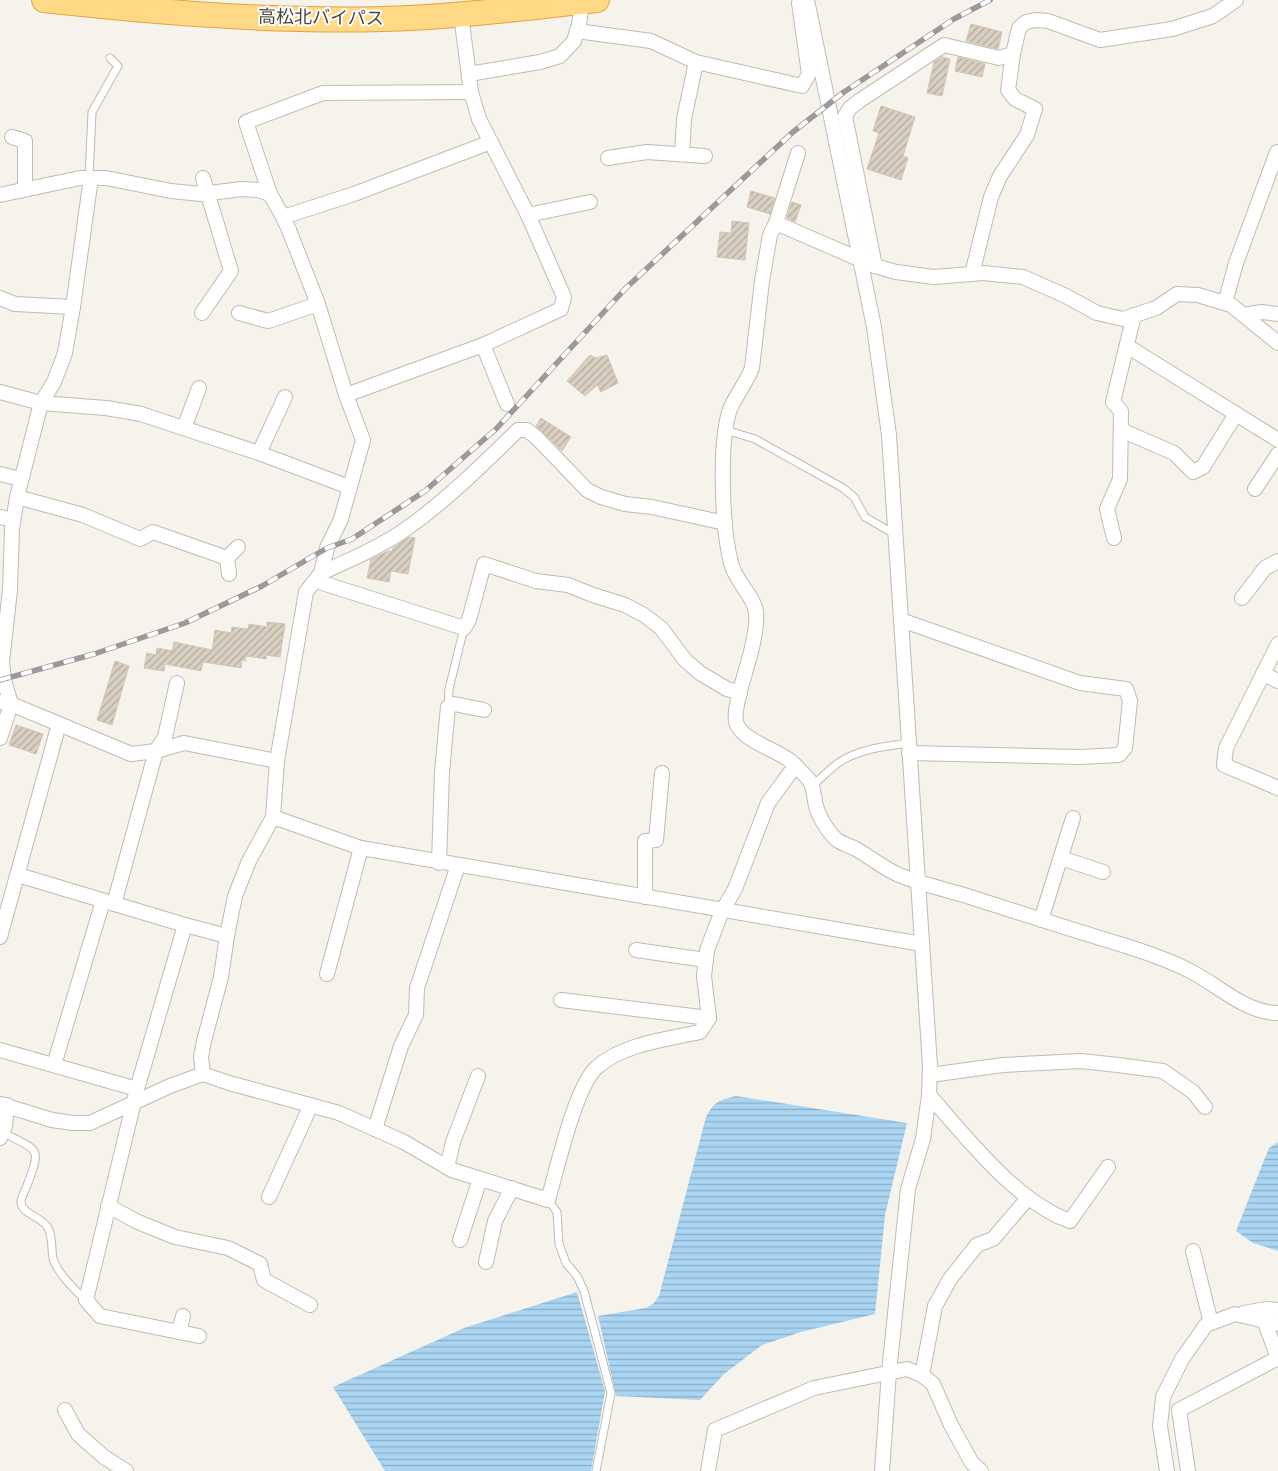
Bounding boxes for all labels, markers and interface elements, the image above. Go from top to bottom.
street label: 高松北バイパス [258,5,384,29]

